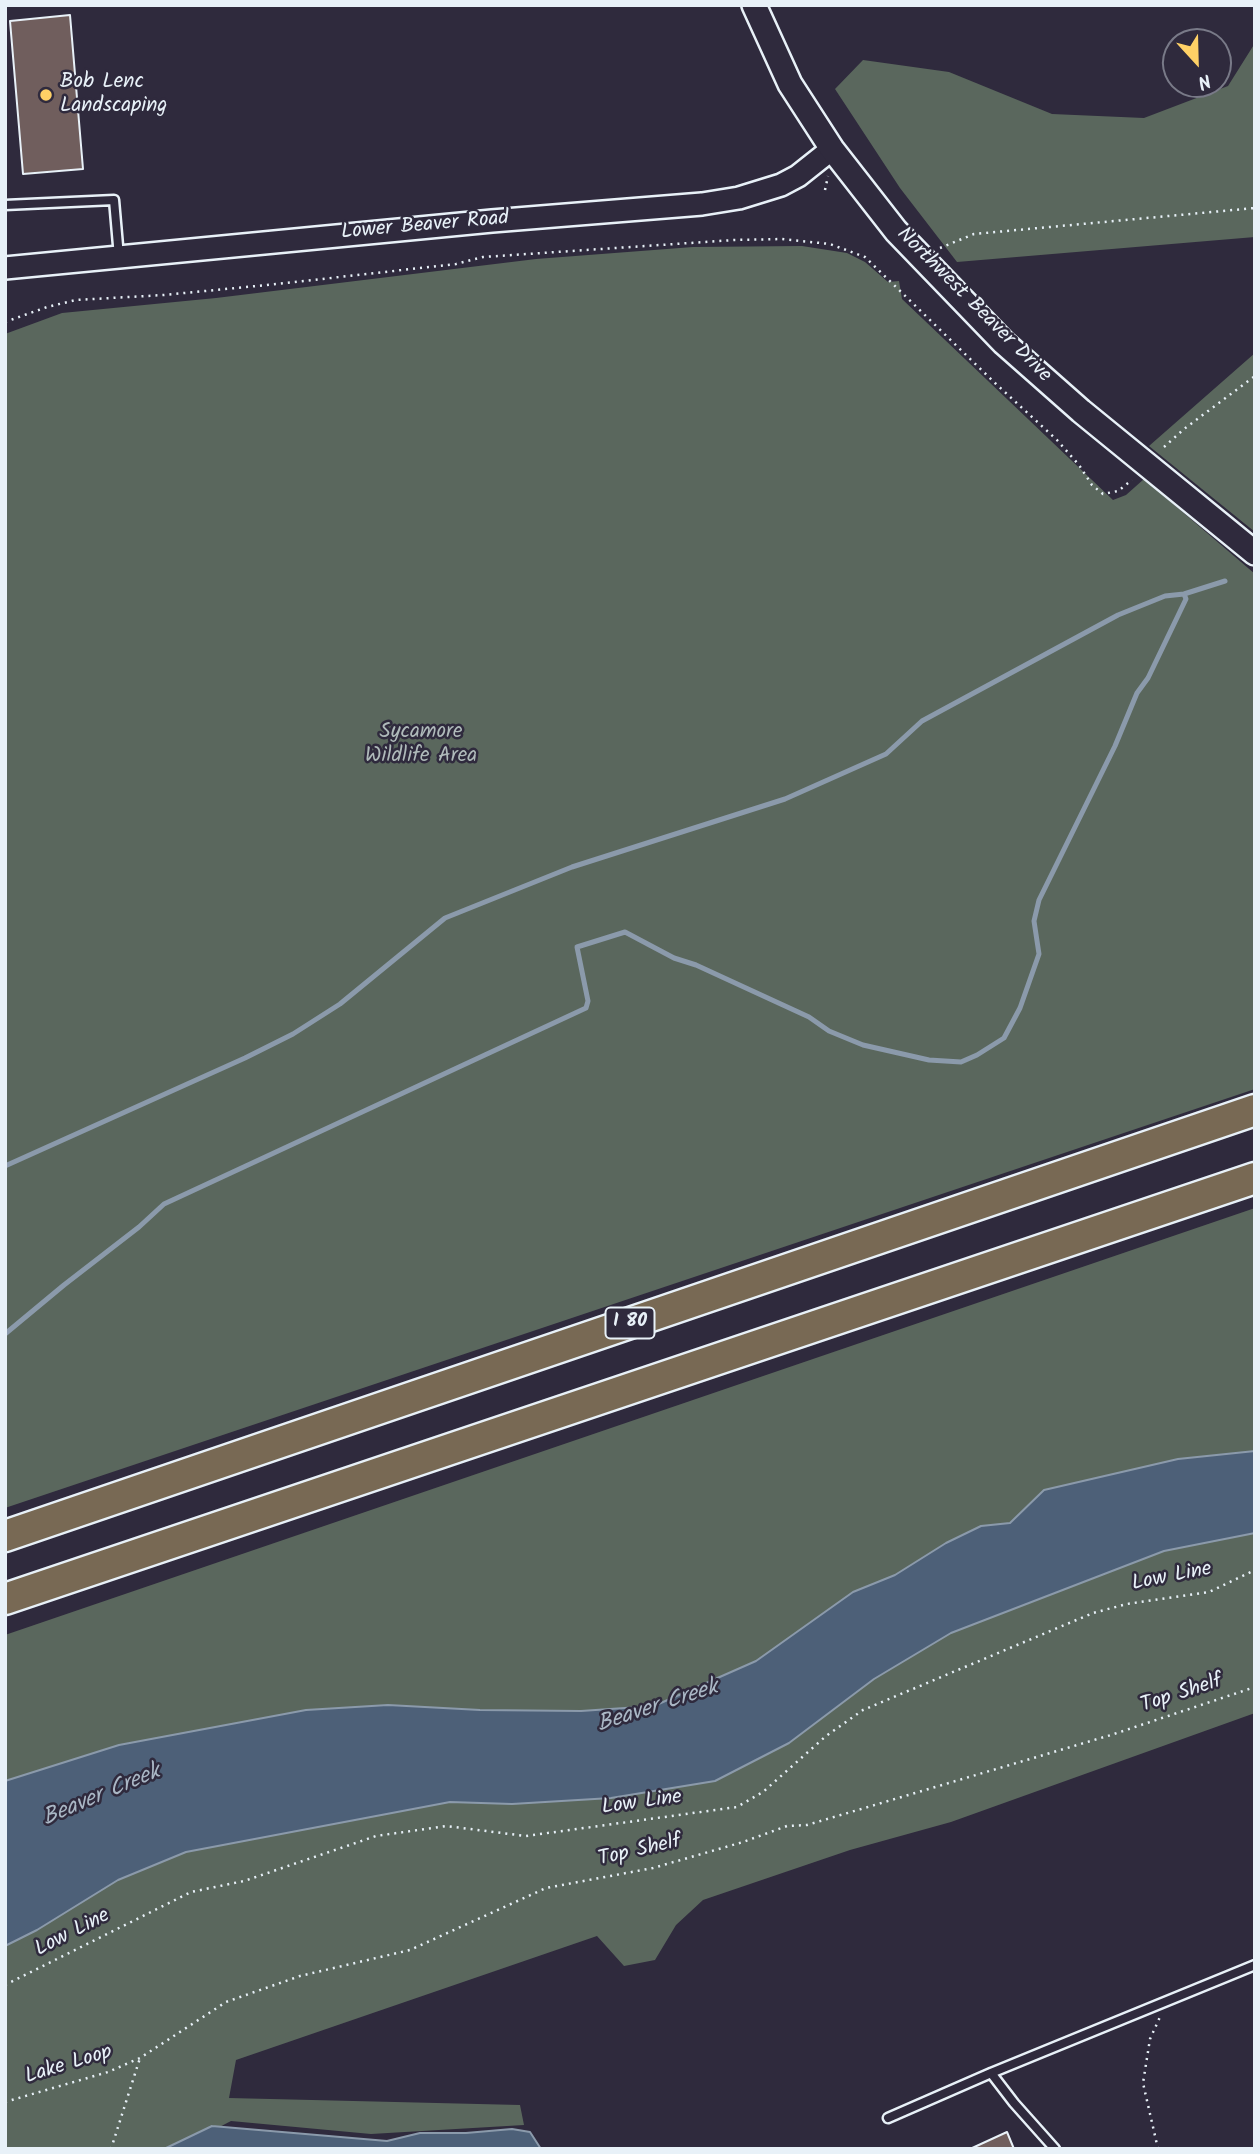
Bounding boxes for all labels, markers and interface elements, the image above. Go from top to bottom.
north arrow [1162,28,1232,98]
text: N [1193,64,1215,97]
place label: Bob Lenc Landscaping [60,70,167,120]
marker: Bob Lenc Landscaping [38,87,54,103]
street label: Lower Beaver Road [340,207,510,247]
street label: Northwest Beaver Drive [890,223,1056,389]
park label: Sycamore Wildlife Area [365,720,477,770]
road number: I 80 [606,1308,654,1338]
street label: Low Line [1130,1558,1214,1598]
street label: Top Shelf [1138,1670,1226,1720]
water label: Beaver Creek [594,1675,722,1741]
water label: Beaver Creek [39,1760,165,1834]
street label: Low Line [600,1786,684,1822]
street label: Top Shelf [596,1830,684,1874]
street label: Low Line [31,1904,115,1964]
street label: Lake Loop [22,2041,116,2091]

